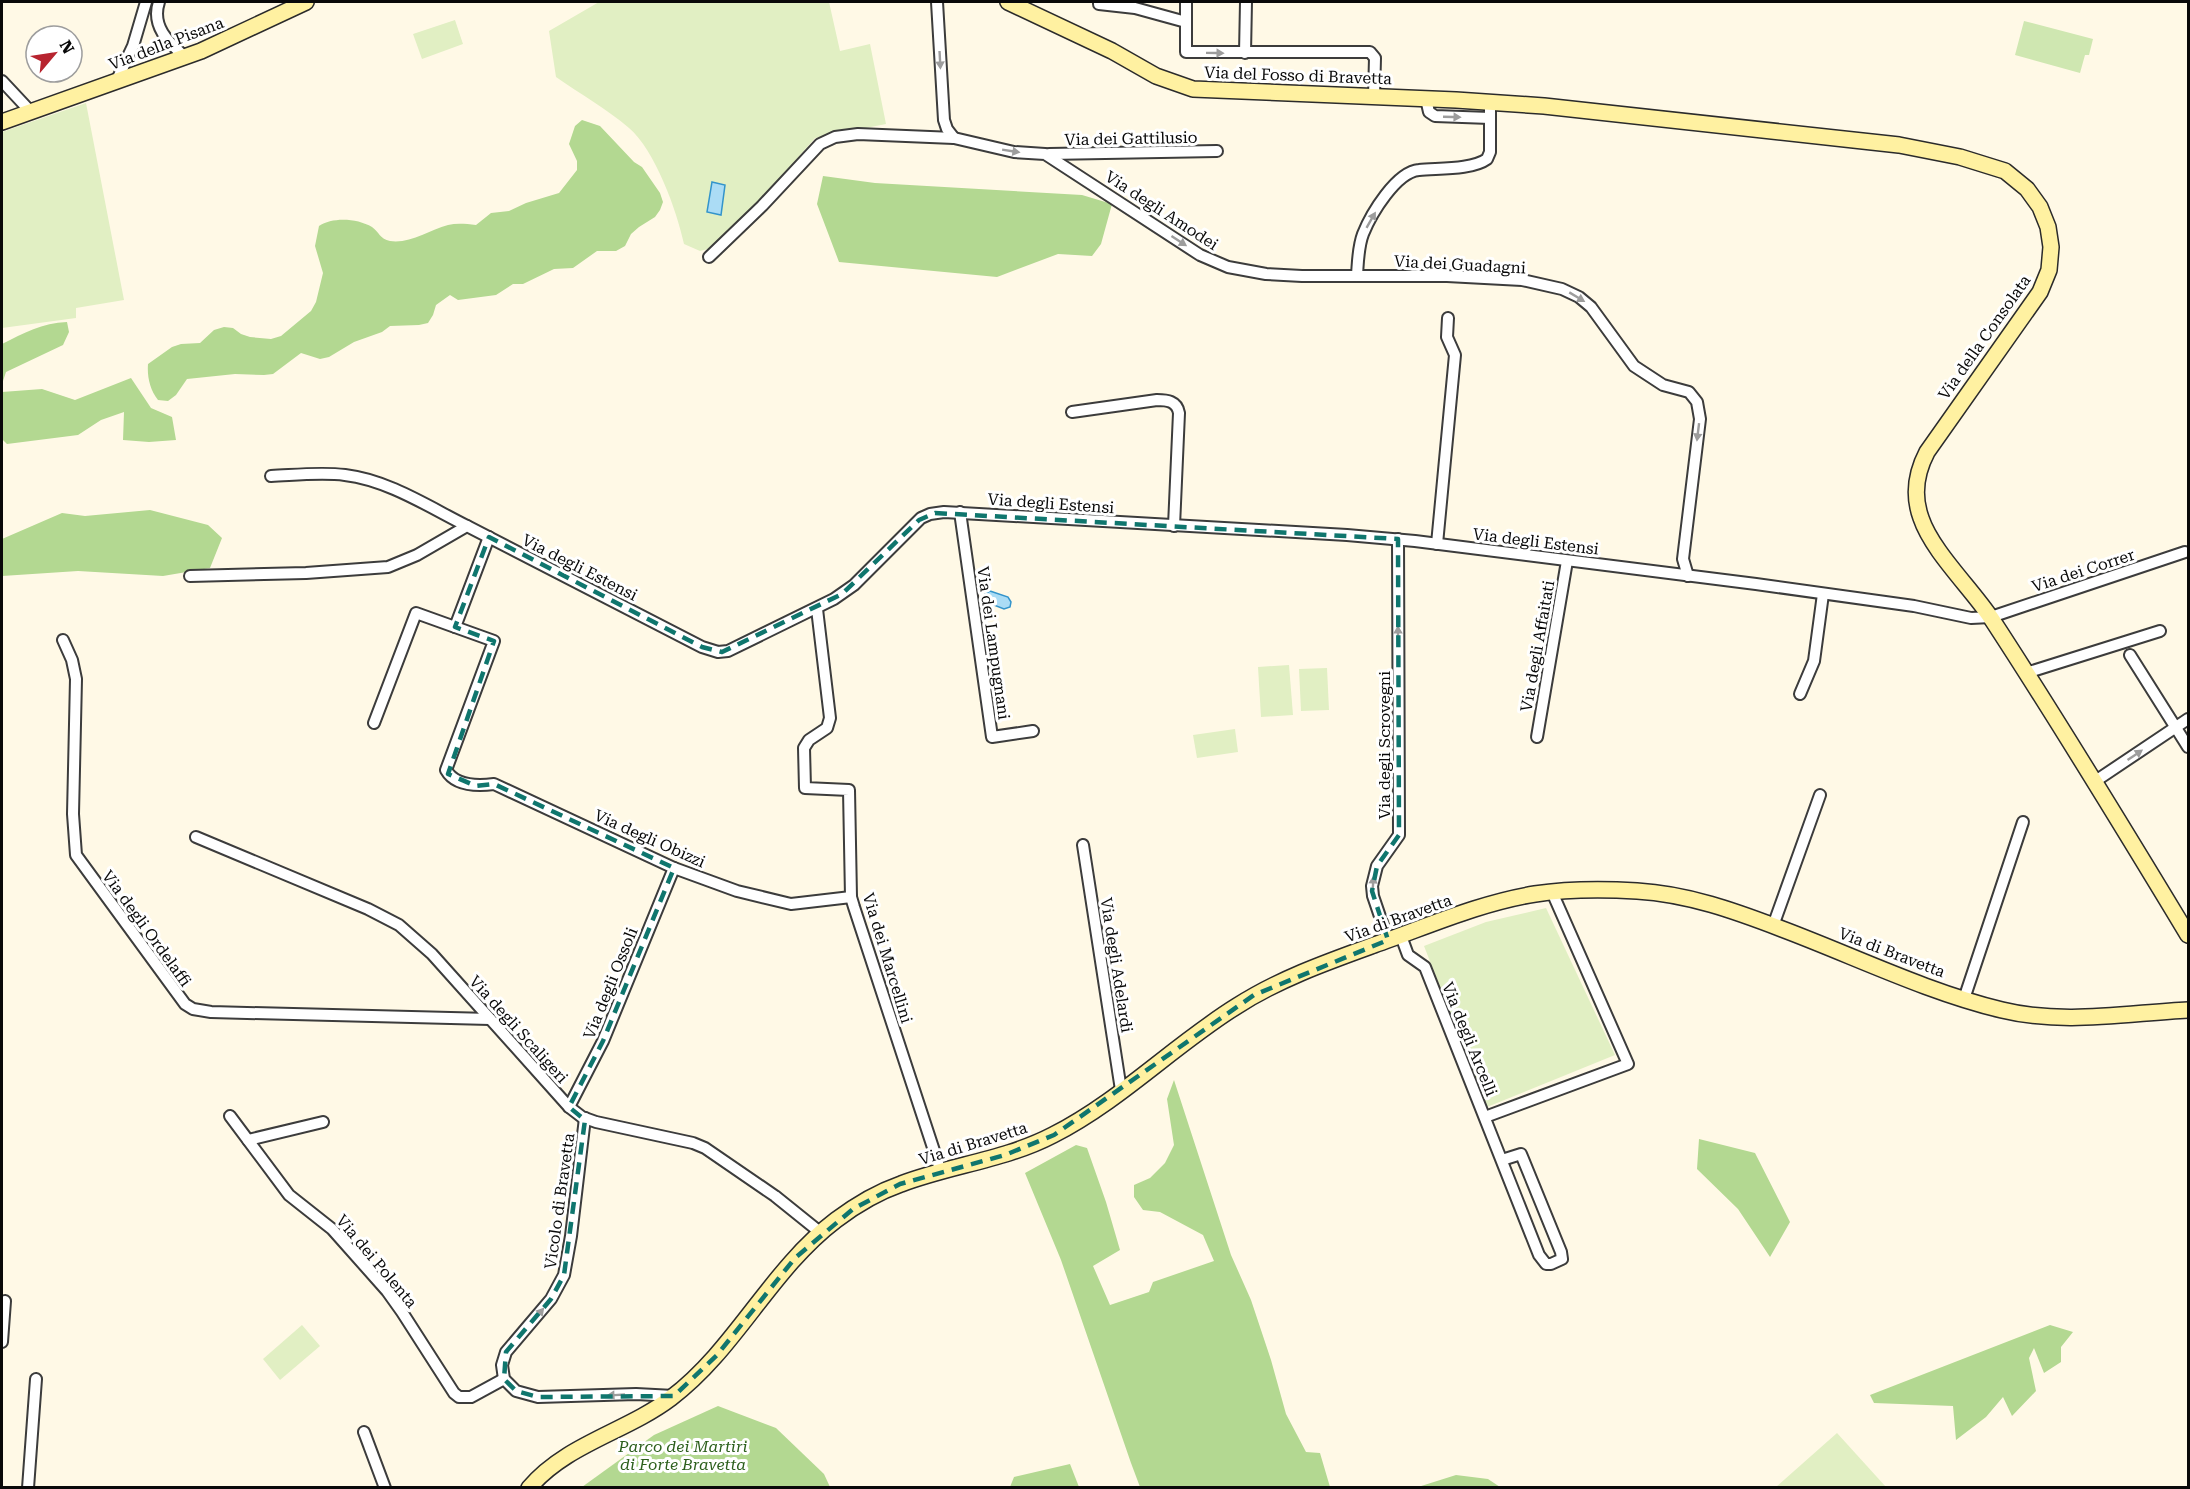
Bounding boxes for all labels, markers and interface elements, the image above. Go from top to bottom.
street label: Via della Pisana [106,13,226,74]
north arrow [24,24,84,84]
text: N [55,37,78,57]
one-way arrow [1206,48,1225,57]
one-way arrow [936,50,945,69]
street label: Via del Fosso di Bravetta [1204,63,1392,88]
one-way arrow [1442,112,1461,121]
street label: Via dei Gattilusio [1064,128,1198,149]
one-way arrow [1001,146,1020,155]
street label: Via degli Amodei [1102,167,1222,254]
one-way arrow [1366,211,1376,228]
one-way arrow [1171,236,1188,247]
street label: Via dei Guadagni [1394,252,1526,277]
street label: Via della Consolata [1934,271,2035,403]
one-way arrow [1569,291,1585,302]
one-way arrow [1693,423,1703,442]
street label: Via degli Estensi [987,490,1115,517]
street label: Via degli Estensi [1472,524,1600,559]
street label: Via degli Estensi [519,530,641,605]
street label: Via dei Correr [2029,545,2137,596]
street label: Via dei Lampugnani [973,565,1014,721]
street label: Via degli Affaitati [1517,579,1558,713]
one-way arrow [1393,625,1403,644]
street label: Via degli Scrovegni [1375,671,1394,819]
one-way arrow [2127,749,2143,760]
street label: Via degli Obizzi [591,805,708,871]
street label: Via degli Ordelaffi [98,867,195,990]
one-way arrow [1368,875,1378,894]
street label: Via di Bravetta [1342,890,1454,947]
street label: Via dei Marcellini [859,891,916,1026]
street label: Via degli Adelardi [1096,896,1137,1034]
street label: Via di Bravetta [1836,923,1948,982]
street label: Via degli Ossoli [579,925,642,1042]
street label: Via degli Scaligeri [465,972,572,1087]
street label: Via degli Arcelli [1438,979,1501,1099]
street label: Via di Bravetta [917,1118,1030,1169]
street label: Vicolo di Bravetta [541,1132,578,1270]
street label: Via dei Polenta [332,1211,421,1312]
one-way arrow [531,1308,544,1323]
one-way arrow [606,1390,625,1399]
park label: Parco dei Martiri di Forte Bravetta [617,1437,748,1474]

